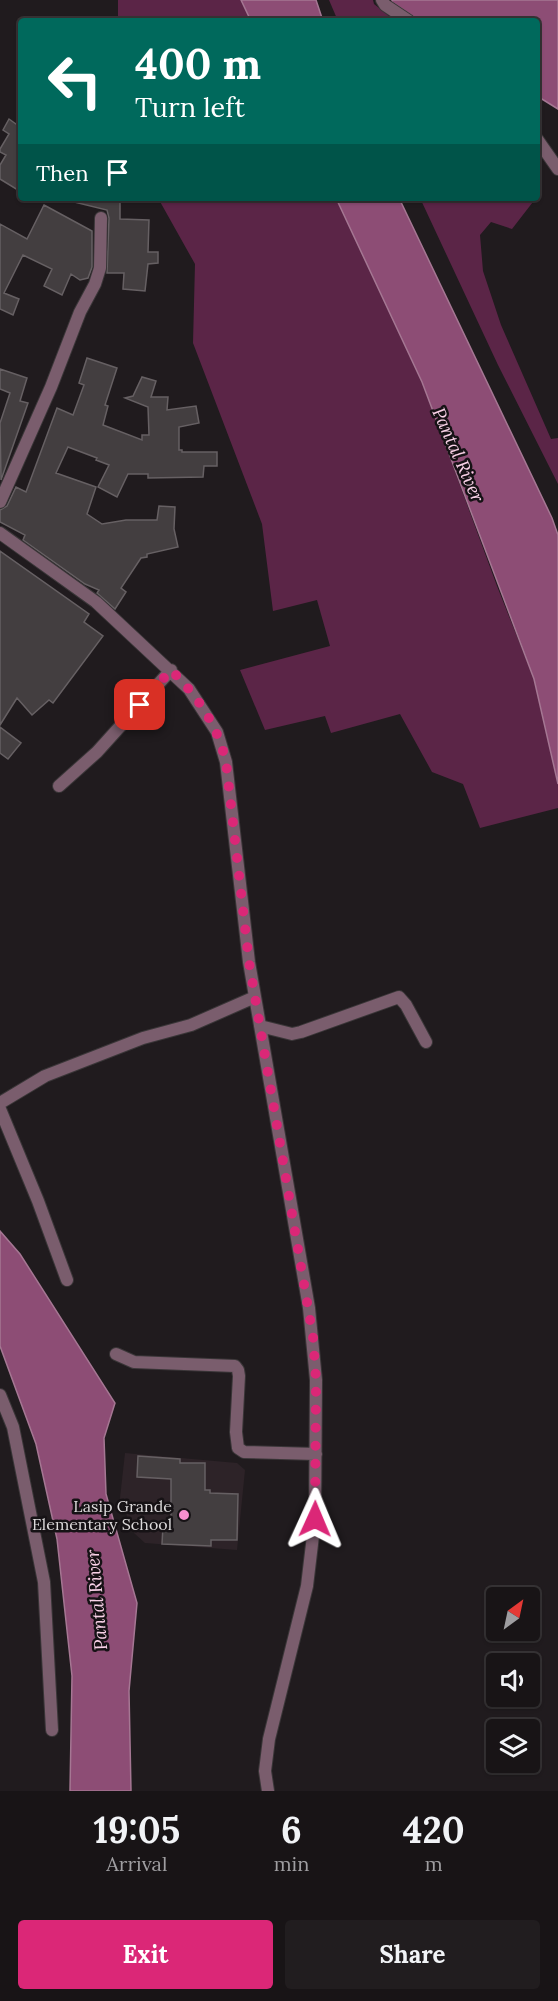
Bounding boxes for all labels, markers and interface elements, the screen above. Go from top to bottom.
text: 400 m [135,37,261,91]
icon: left [36,42,114,120]
text: Turn left [135,90,245,124]
icon: arrive [101,156,134,189]
text: Then [36,159,89,187]
water label: Pantal River [427,404,490,506]
pin [114,679,165,730]
icon: arrive [123,688,156,721]
position arrow [283,1487,347,1551]
place label: Lasip Grande Elementary School [32,1496,172,1534]
marker: Lasip Grande Elementary School [177,1508,191,1522]
water label: Pantal River [81,1548,112,1651]
north arrow [486,1587,540,1641]
map controls [486,1587,540,1773]
button: sound [486,1653,540,1707]
button: layers [486,1719,540,1773]
text: 19:05 [93,1807,180,1853]
text: 6 [281,1807,302,1853]
text: 420 [403,1807,465,1853]
text: Arrival [106,1851,167,1876]
text: min [274,1851,309,1876]
text: m [425,1851,443,1876]
button: Exit [18,1920,273,1989]
button: Share [285,1920,540,1989]

